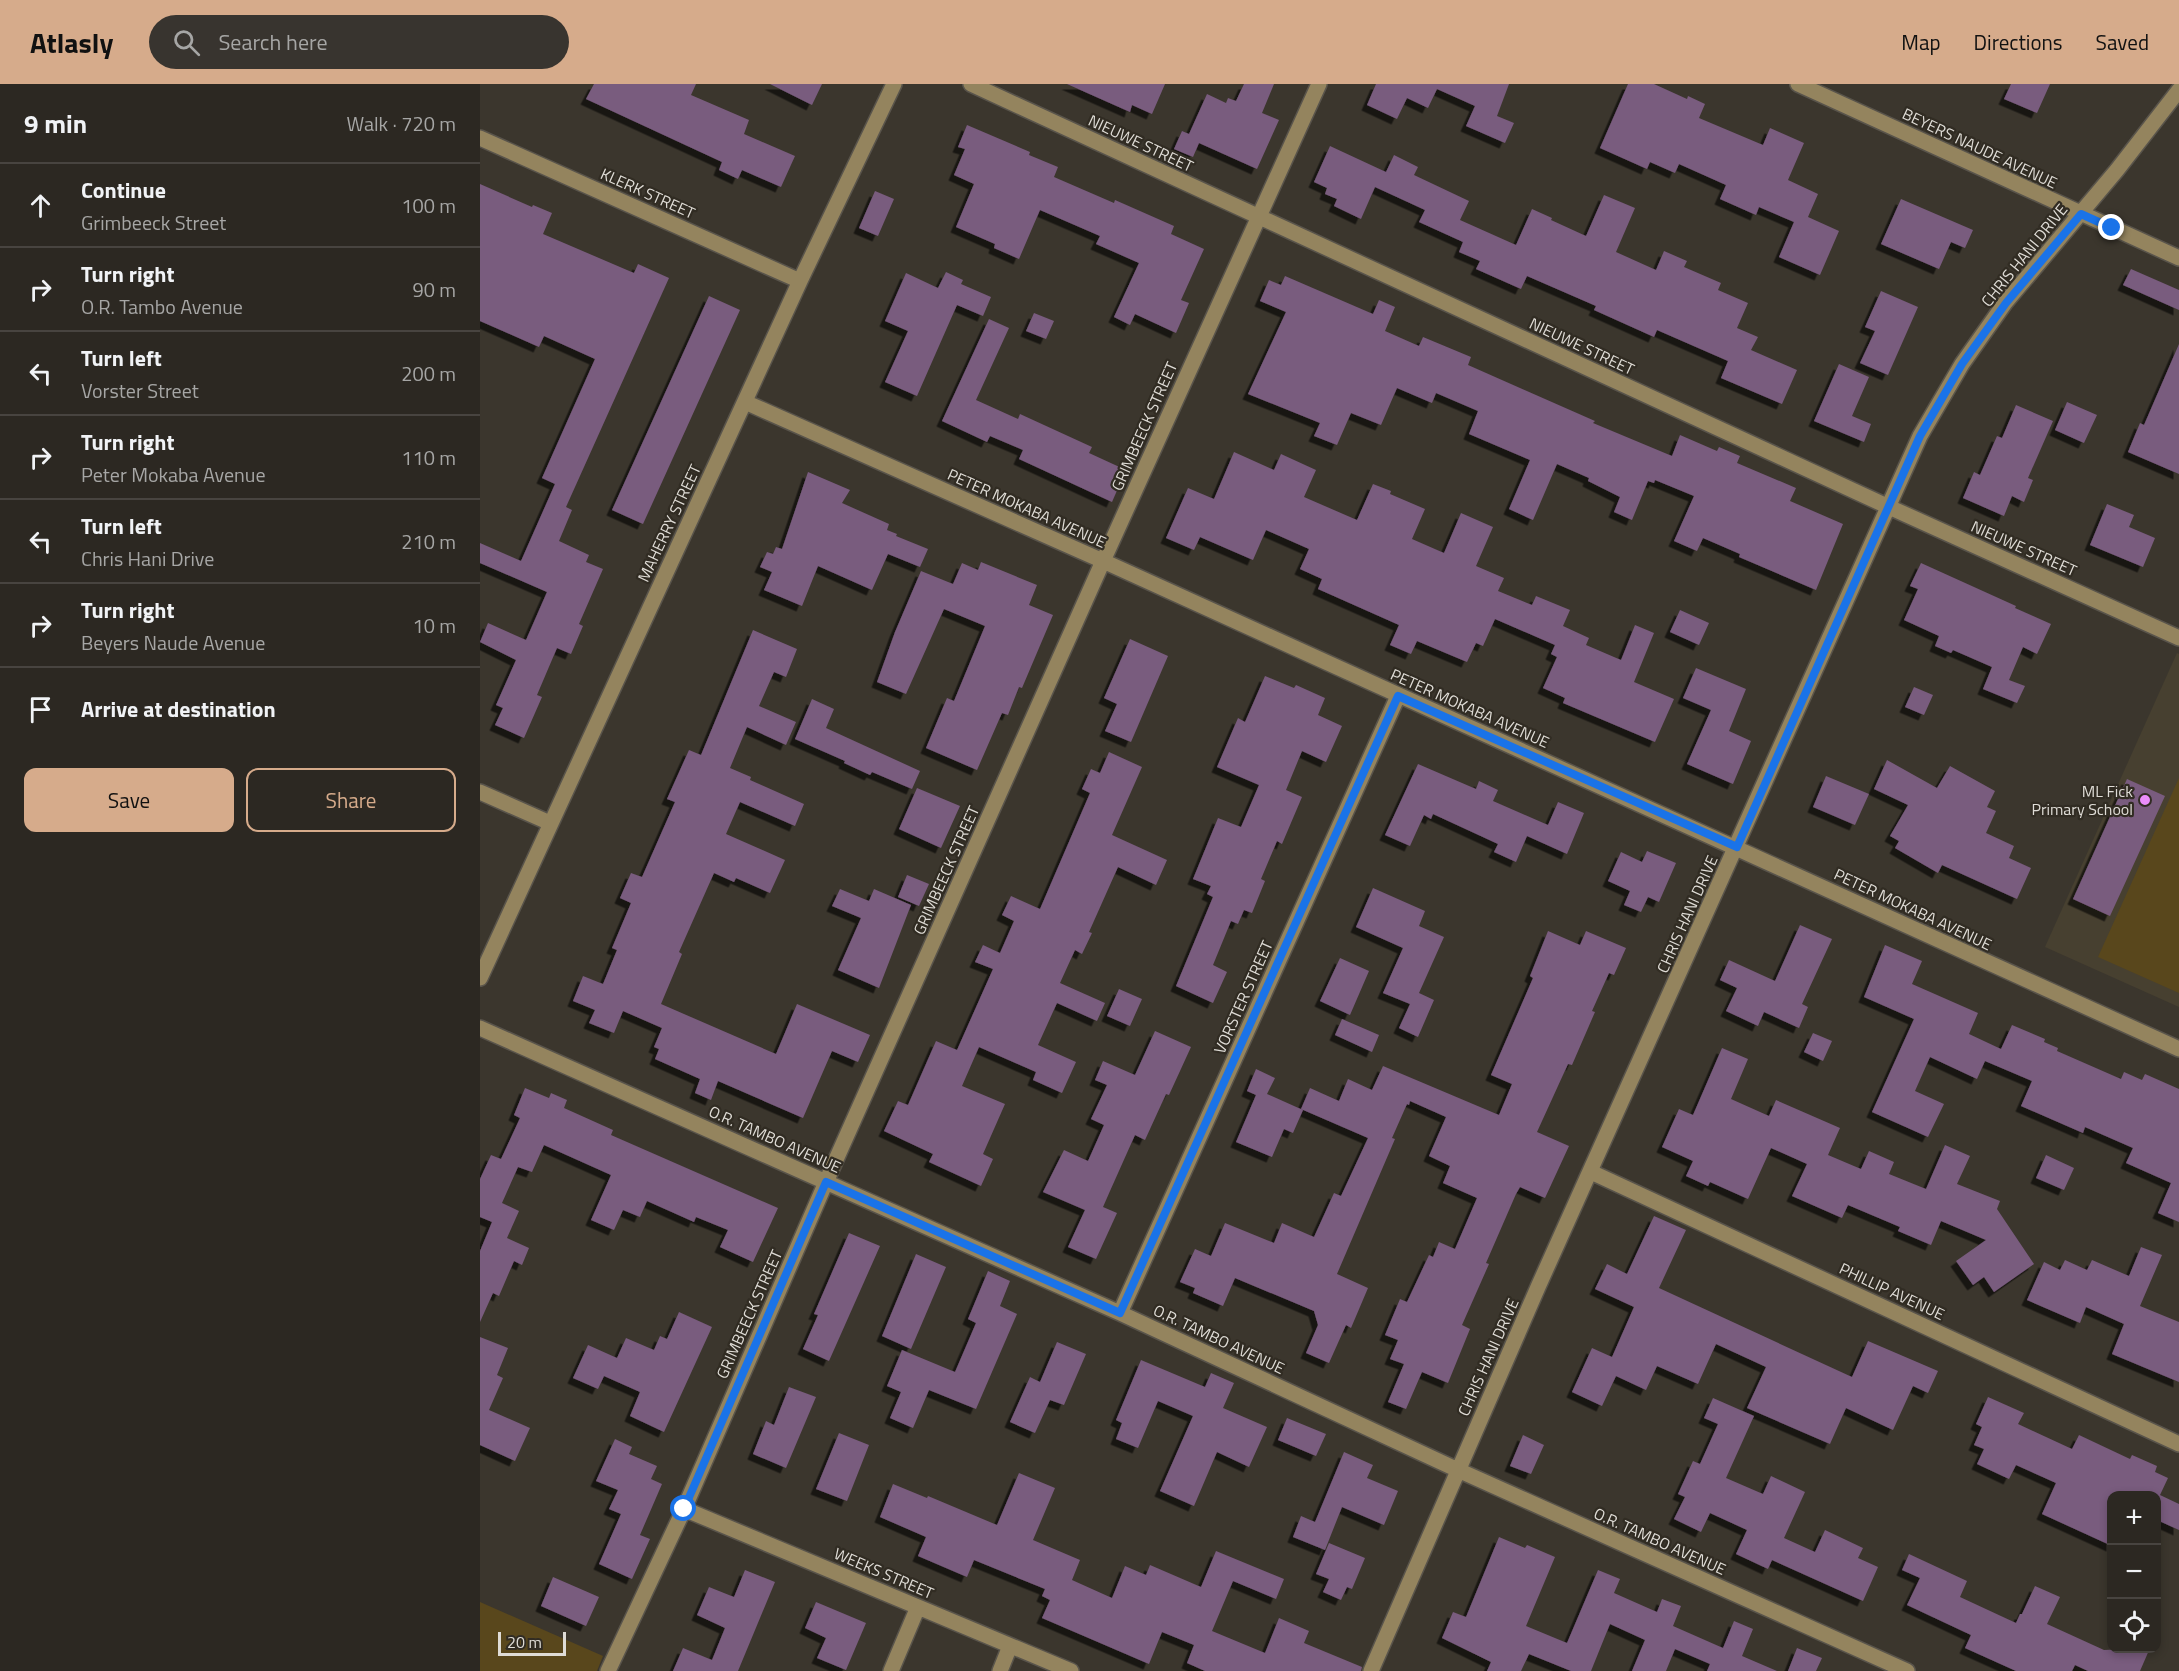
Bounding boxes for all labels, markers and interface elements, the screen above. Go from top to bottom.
search box [149,15,569,69]
text: Atlasly [30,21,113,64]
text: Search here [218,25,328,59]
icon: search [170,26,203,59]
text: Map [1901,26,1941,58]
text: Directions [1974,26,2063,58]
text: Saved [2096,26,2149,58]
street label: BEYERS NAUDE AVENUE [1898,101,2062,195]
text: 9 min [24,104,87,143]
text: Walk · 720 m [347,108,456,139]
street label: NIEUWE STREET [1084,108,1198,178]
street label: KLERK STREET [597,161,700,225]
text: Continue [81,173,166,207]
icon: ahead [24,189,57,222]
text: 100 m [401,190,456,221]
street label: CHRIS HANI DRIVE [1975,198,2073,312]
text: Grimbeeck Street [81,207,226,238]
route end [2098,214,2124,240]
text: Turn right [81,257,175,291]
icon: right [24,273,57,306]
text: 90 m [412,274,456,305]
text: O.R. Tambo Avenue [81,291,243,322]
street label: NIEUWE STREET [1525,311,1639,381]
text: Turn left [81,341,162,375]
icon: left [24,357,57,390]
street label: GRIMBEECK STREET [1105,357,1183,494]
text: 200 m [401,358,456,389]
text: Vorster Street [81,375,199,406]
text: Turn right [81,425,175,459]
icon: right [24,441,57,474]
text: 110 m [401,442,456,473]
text: Peter Mokaba Avenue [81,459,266,490]
street label: MAHERRY STREET [631,460,707,586]
street label: PETER MOKABA AVENUE [944,462,1110,554]
text: Turn left [81,509,162,543]
street label: NIEUWE STREET [1967,514,2081,582]
icon: left [24,525,57,558]
text: 210 m [401,526,456,557]
text: Chris Hani Drive [81,543,214,574]
text: Turn right [81,593,175,627]
icon: right [24,609,57,642]
text: 10 m [412,610,456,641]
text: Beyers Naude Avenue [81,627,265,658]
street label: PETER MOKABA AVENUE [1387,662,1553,754]
text: Arrive at destination [81,692,276,726]
icon: arrive [24,693,57,726]
button: Save [24,768,234,832]
button: Share [246,768,456,832]
place label: ML Fick Primary School [2031,779,2133,821]
marker: ML Fick Primary School [2138,793,2152,807]
street label: GRIMBEECK STREET [907,801,985,938]
street label: CHRIS HANI DRIVE [1650,851,1724,977]
street label: PETER MOKABA AVENUE [1830,862,1996,956]
street label: VORSTER STREET [1207,936,1279,1058]
street label: O.R. TAMBO AVENUE [705,1099,845,1179]
street label: GRIMBEECK STREET [710,1245,788,1382]
street label: PHILLIP AVENUE [1835,1256,1949,1326]
street label: CHRIS HANI DRIVE [1451,1294,1525,1420]
street label: O.R. TAMBO AVENUE [1149,1298,1289,1380]
map controls [2107,1491,2161,1653]
button: + [2107,1491,2161,1545]
route start [670,1495,696,1521]
street label: O.R. TAMBO AVENUE [1590,1501,1730,1581]
street label: WEEKS STREET [830,1541,938,1605]
button: − [2107,1545,2161,1599]
button: locate [2107,1599,2161,1653]
scale bar [498,1629,566,1656]
text: 20 m [507,1630,542,1654]

